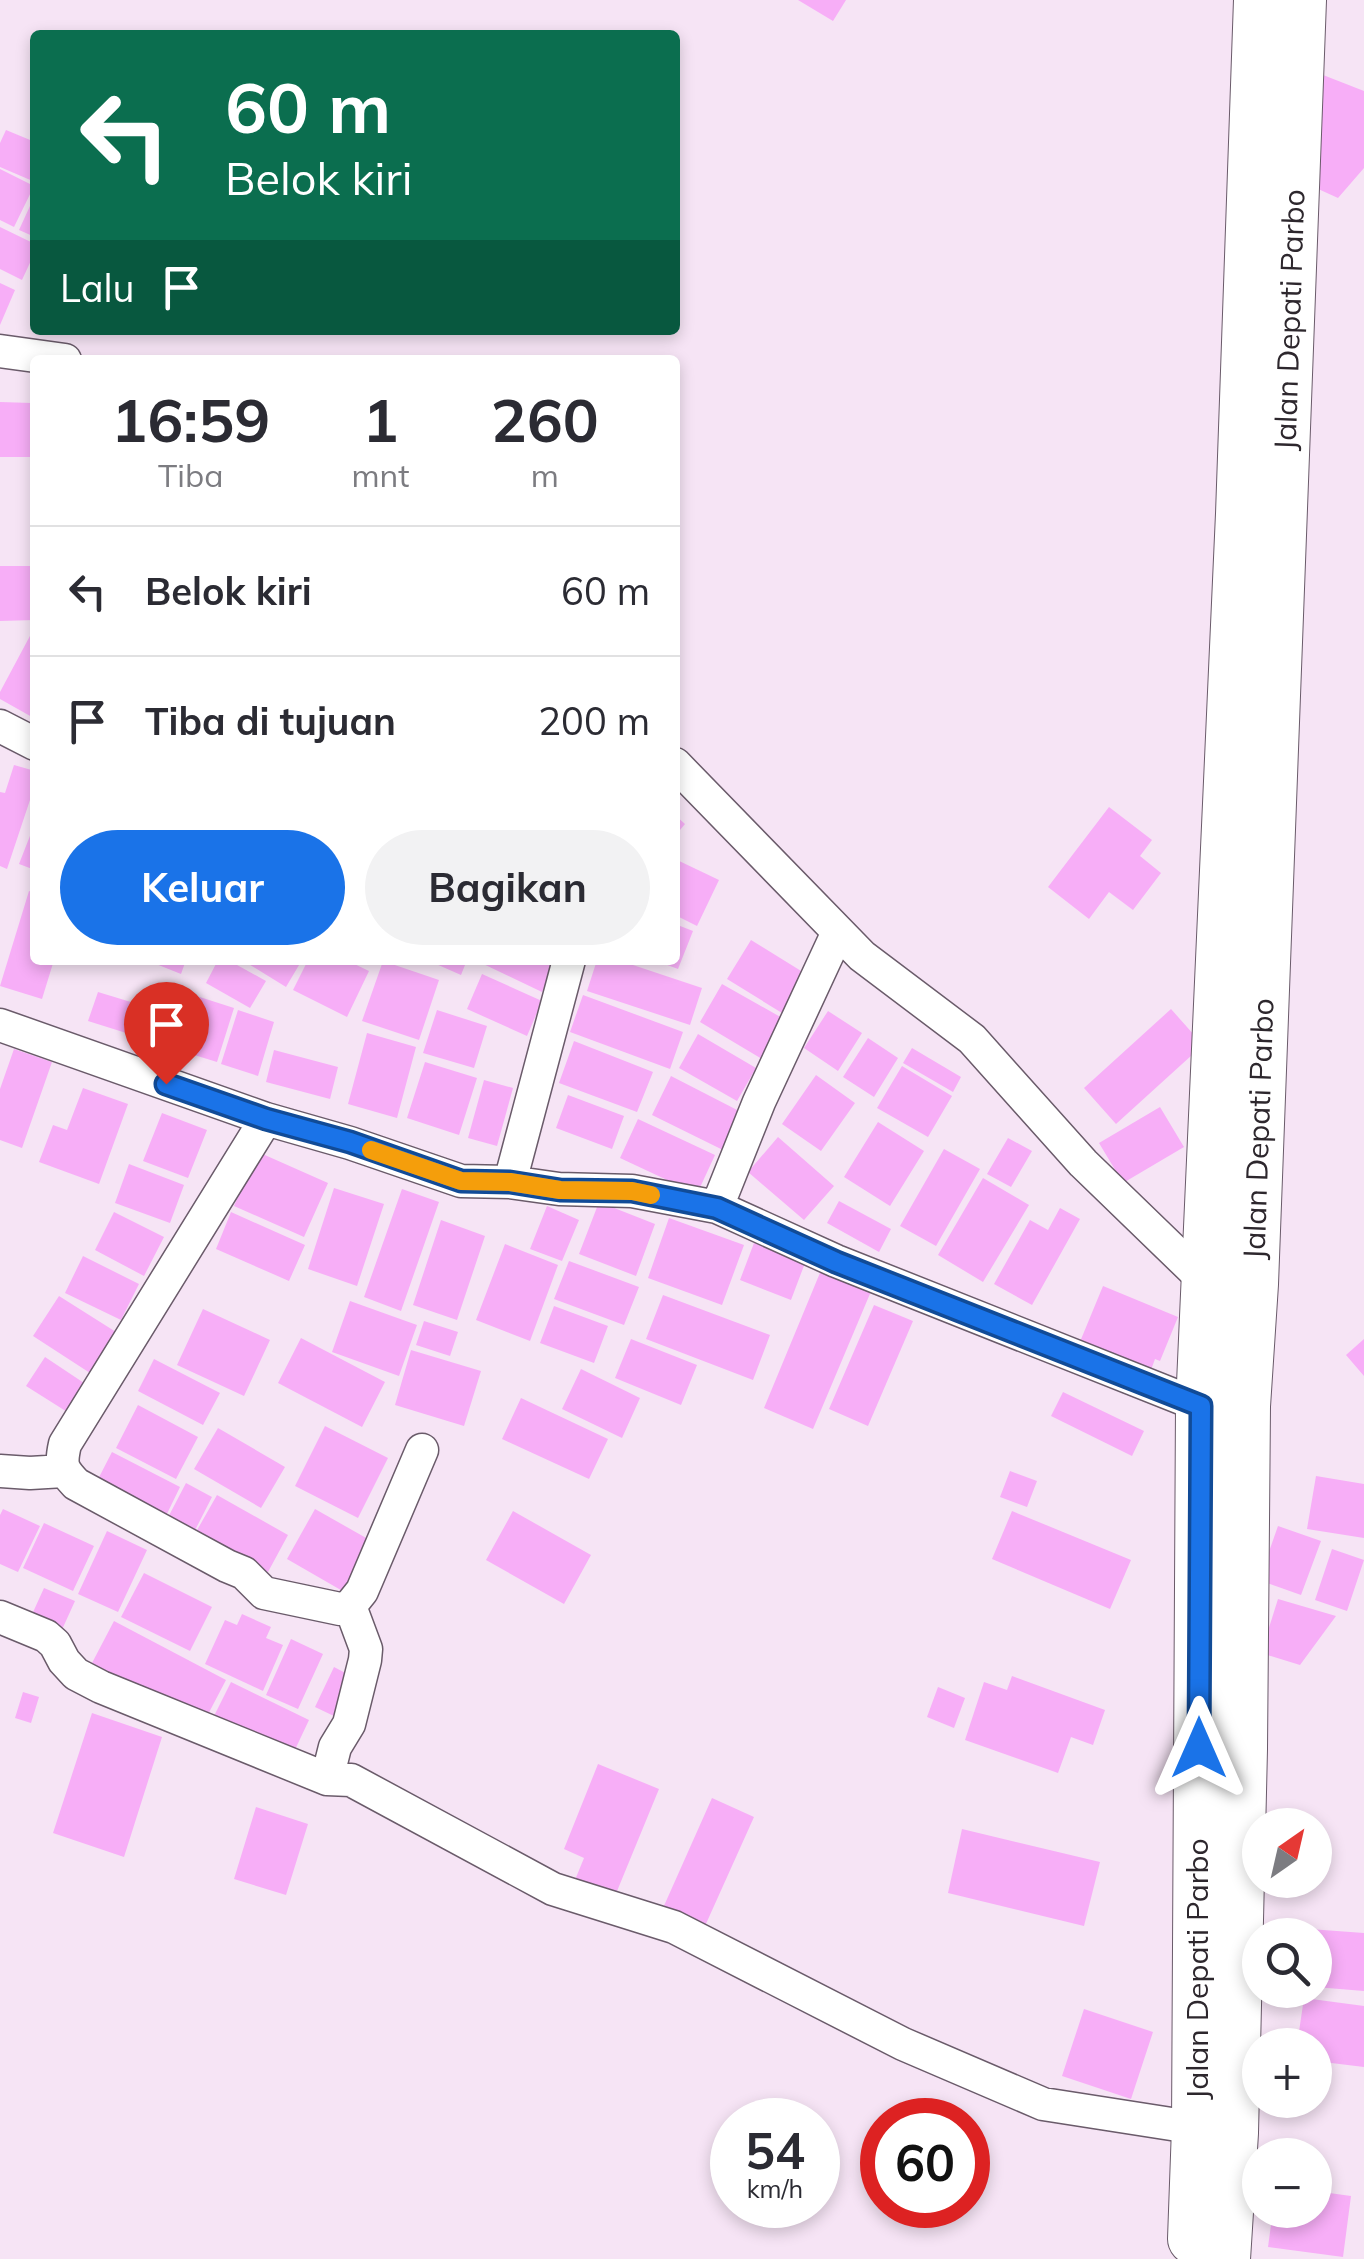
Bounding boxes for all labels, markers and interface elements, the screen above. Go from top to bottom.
text: 60 m [225,63,391,151]
icon: left [60,70,190,200]
text: Belok kiri [225,150,412,206]
street label: Jalan Depati Parbo [1265,189,1313,451]
icon: arrive [154,260,209,315]
text: Lalu [60,264,134,312]
text: 16:59 [111,382,270,457]
text: 1 [362,382,398,457]
text: 260 [491,382,599,457]
text: Tiba [158,455,223,495]
text: mnt [351,455,409,495]
text: m [531,455,559,495]
icon: left [60,564,115,619]
text: Belok kiri [145,567,312,615]
text: 60 m [561,567,650,615]
icon: arrive [60,694,115,749]
text: Tiba di tujuan [145,697,396,745]
text: 200 m [538,697,650,745]
button: Keluar [60,830,345,945]
button: Bagikan [365,830,650,945]
pin [124,982,209,1085]
icon: arrive [139,997,194,1052]
street label: Jalan Depati Parbo [1234,998,1282,1260]
position arrow [1147,1696,1251,1800]
north arrow [1242,1808,1332,1898]
map controls [1242,1808,1332,2228]
street label: Jalan Depati Parbo [1178,1838,1216,2100]
button: search [1242,1918,1332,2008]
button: + [1242,2028,1332,2118]
speed limit sign: 60 [860,2098,990,2228]
text: 54 [745,2119,805,2182]
button: − [1242,2138,1332,2228]
text: km/h [747,2173,803,2204]

